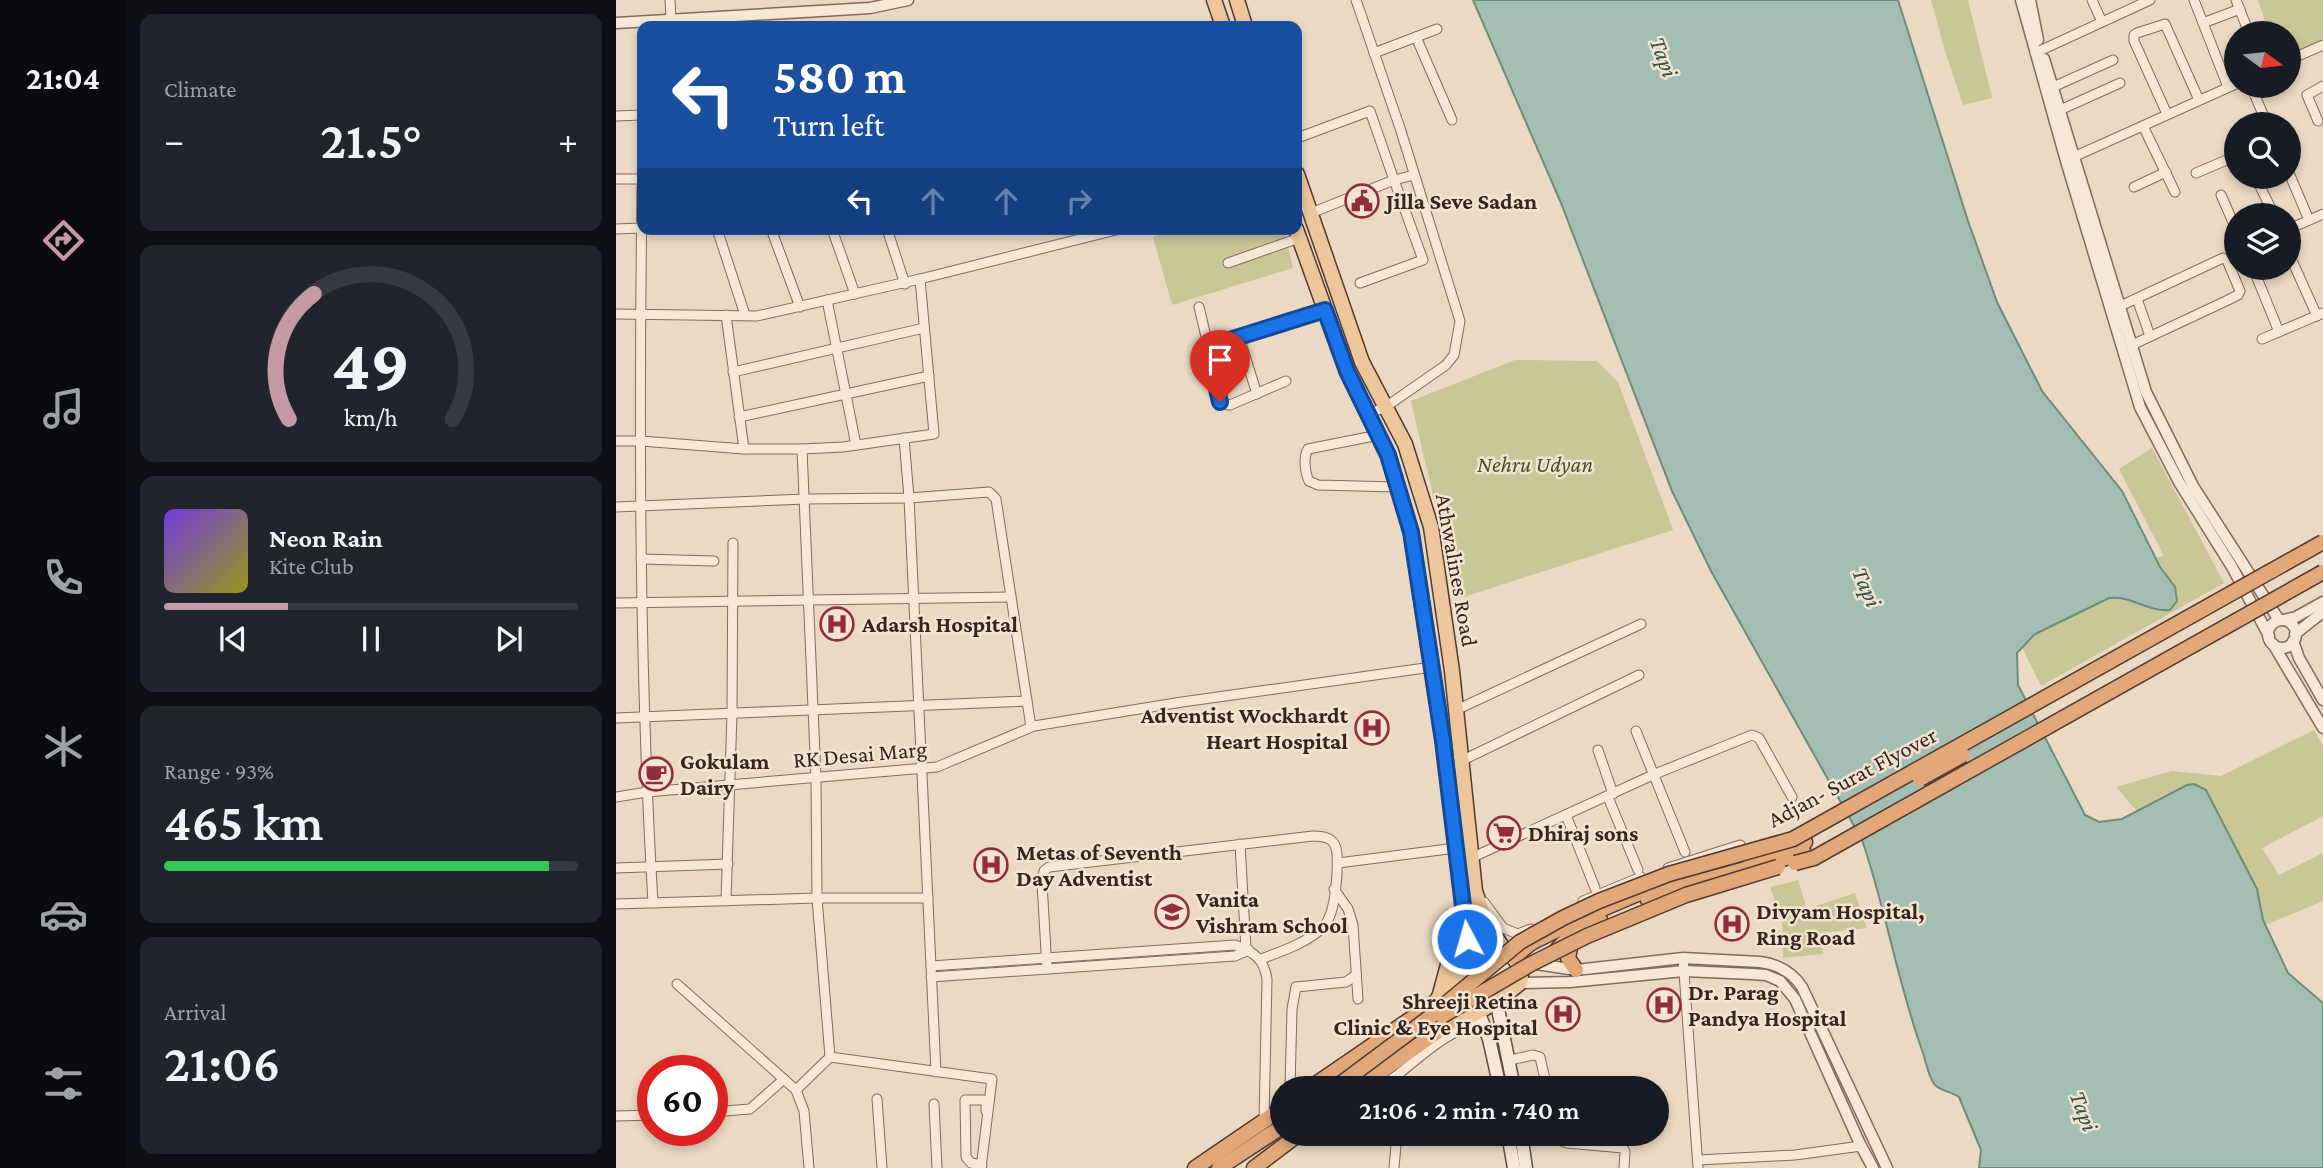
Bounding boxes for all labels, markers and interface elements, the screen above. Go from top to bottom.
north arrow [2224,21,2301,98]
map controls [2224,21,2301,280]
water label: Tapi [1644,33,1685,81]
icon: left [658,49,749,140]
text: 580 m [773,49,906,104]
text: 21:04 [26,60,100,96]
text: Climate [164,76,236,102]
text: Turn left [773,107,884,143]
text: 21.5° [320,111,422,169]
button: search [2224,112,2301,189]
text: − [164,119,184,161]
text: + [558,119,578,161]
icon: left [841,182,879,220]
icon: ahead [914,182,952,220]
icon: ahead [987,182,1025,220]
icon: right [1060,182,1098,220]
public building icon: Jilla Seve Sadan [1343,182,1381,220]
place label: Jilla Seve Sadan [1384,188,1537,214]
button: layers [2224,203,2301,280]
icon: directions [39,216,88,265]
text: 49 [332,325,410,406]
pin [1190,330,1250,402]
icon: arrive [1201,341,1239,379]
icon: music [39,384,88,433]
text: km/h [344,404,398,431]
park label: Nehru Udyan [1477,451,1593,477]
street label: Athwalines Road [1431,492,1483,648]
text: Neon Rain [269,524,383,553]
icon: phone [39,553,88,602]
text: Kite Club [269,553,354,579]
water label: Tapi [1847,563,1888,612]
hospital icon: Adarsh Hospital [818,605,856,643]
place label: Adarsh Hospital [861,611,1018,637]
icon: previous [214,620,252,658]
icon: pause [352,620,390,658]
icon: next [490,620,528,658]
place label: Adventist Wockhardt Heart Hospital [1140,702,1349,754]
hospital icon: Adventist Wockhardt Heart Hospital [1353,709,1391,747]
street label: Adjan- Surat Flyover [1763,721,1941,833]
icon: climate [39,722,88,771]
street label: RK Desai Marg [792,735,928,773]
place label: Gokulam Dairy [680,748,770,800]
cafe icon: Gokulam Dairy [637,755,675,793]
text: Range · 93% [164,758,274,784]
text: 465 km [164,793,324,851]
supermarket icon: Dhiraj sons [1485,814,1523,852]
place label: Dhiraj sons [1528,820,1638,846]
place label: Metas of Seventh Day Adventist [1016,839,1182,891]
hospital icon: Metas of Seventh Day Adventist [972,846,1010,884]
place label: Vanita Vishram School [1195,886,1348,938]
icon: car [39,890,88,939]
school or university icon: Vanita Vishram School [1153,893,1191,931]
place label: Divyam Hospital, Ring Road [1756,898,1925,950]
position arrow [1430,902,1504,976]
hospital icon: Divyam Hospital, Ring Road [1713,905,1751,943]
place label: Dr. Parag Pandya Hospital [1688,979,1847,1031]
hospital icon: Dr. Parag Pandya Hospital [1645,986,1683,1024]
place label: Shreeji Retina Clinic & Eye Hospital [1333,988,1539,1040]
hospital icon: Shreeji Retina Clinic & Eye Hospital [1544,995,1582,1033]
text: Arrival [164,999,227,1025]
text: 21:06 [164,1034,280,1092]
speed limit sign: 60 [637,1055,728,1146]
icon: filters [39,1059,88,1108]
water label: Tapi [2064,1087,2105,1135]
text: 21:06 · 2 min · 740 m [1359,1096,1580,1125]

